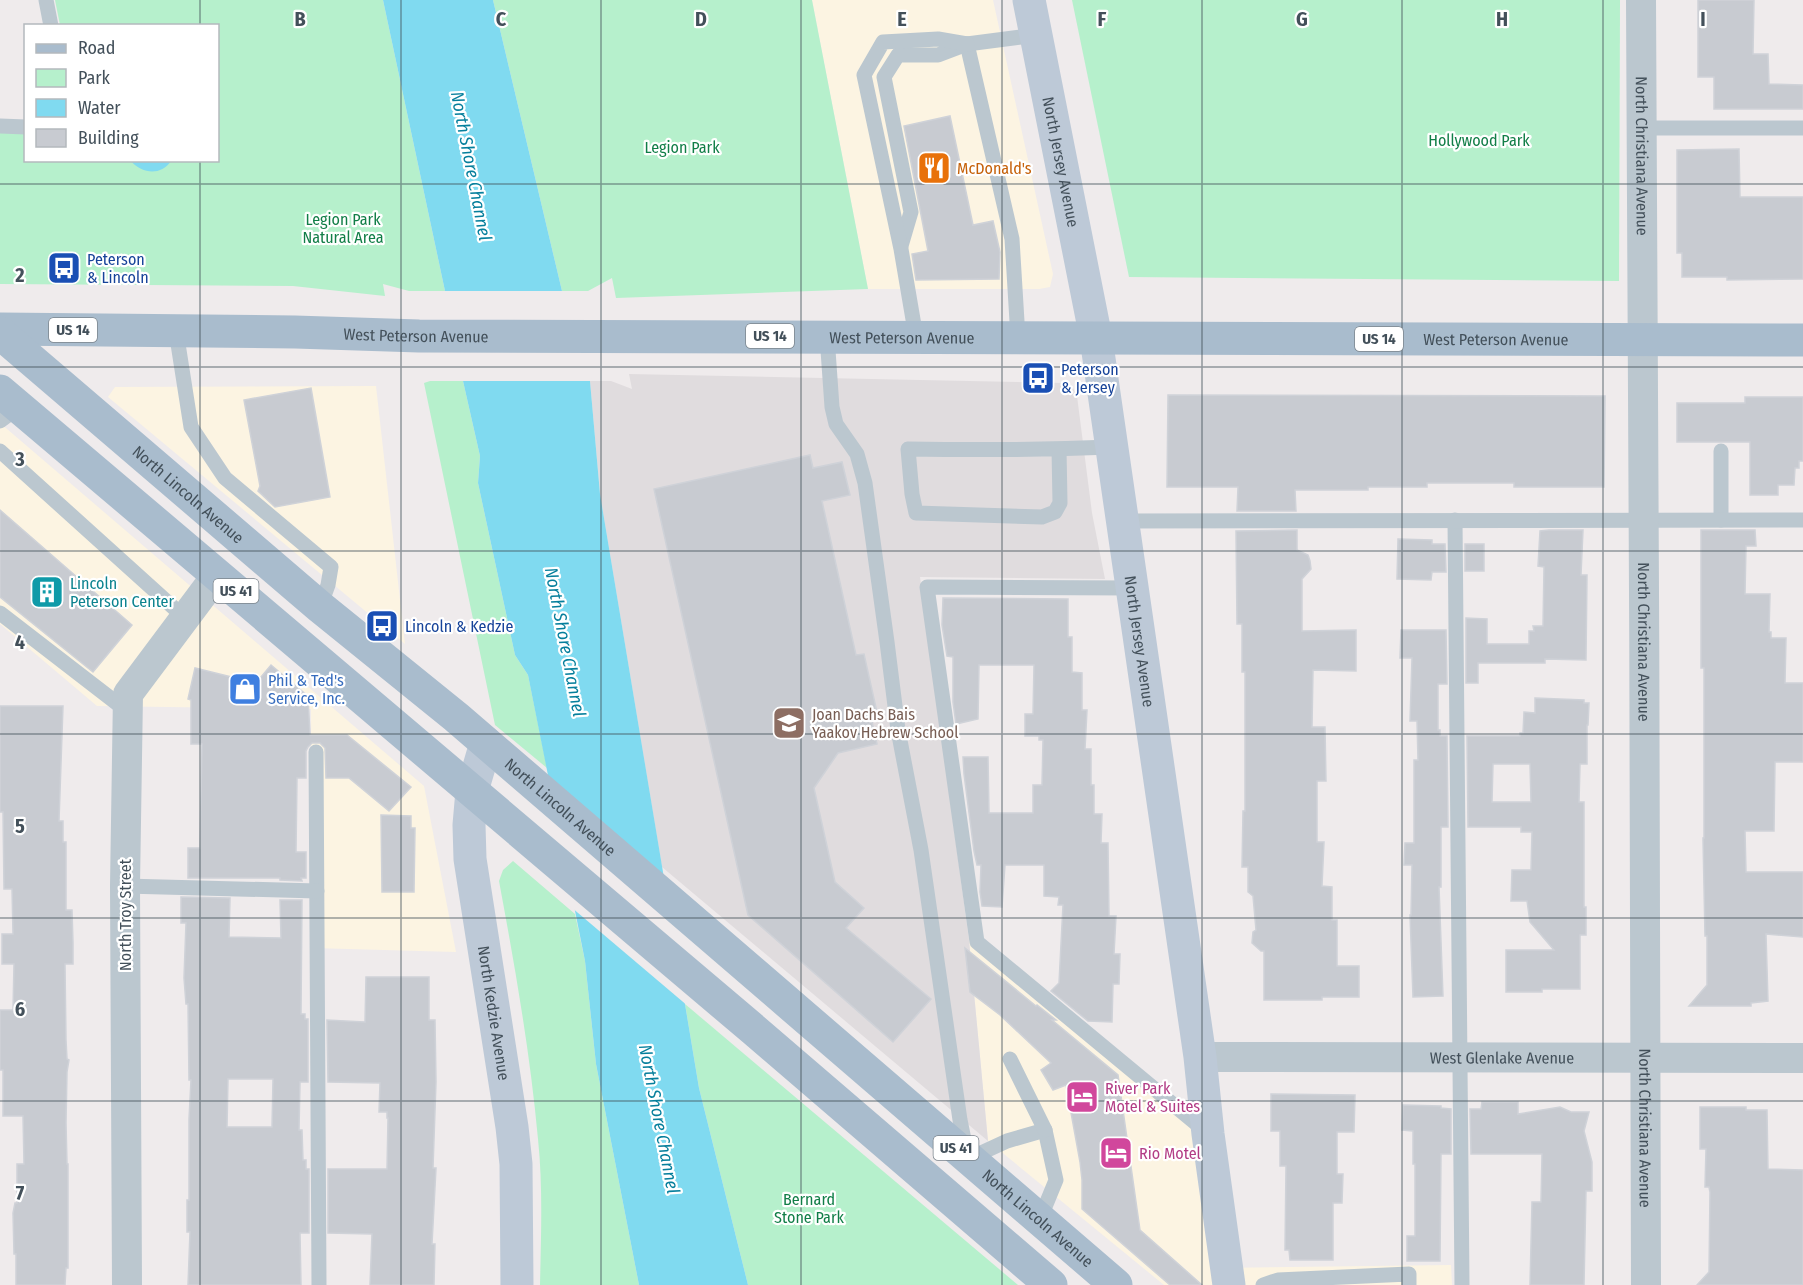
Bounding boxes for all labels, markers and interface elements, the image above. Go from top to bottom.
text: B [294,7,306,31]
text: C [496,7,507,31]
text: D [695,7,707,31]
text: E [897,7,907,31]
text: F [1098,7,1107,31]
text: G [1296,7,1308,31]
text: H [1496,7,1508,31]
text: I [1700,7,1706,31]
legend [24,24,219,162]
text: Road [78,37,115,59]
text: Park [78,67,111,89]
street label: North Christiana Avenue [1632,76,1652,236]
water label: North Shore Channel [446,89,496,243]
street label: North Jersey Avenue [1039,95,1083,229]
text: Water [78,97,121,119]
text: Building [78,127,139,149]
park label: Hollywood Park [1428,131,1530,150]
park label: Legion Park [644,138,720,157]
restaurant icon: McDonald's [916,150,952,186]
place label: McDonald's [957,159,1032,178]
park label: Legion Park Natural Area [302,210,384,247]
bus stop icon: Peterson & Lincoln [46,250,82,286]
place label: Peterson & Lincoln [87,250,149,287]
text: 2 [14,263,25,287]
road number: US 14 [49,318,97,342]
street label: West Peterson Avenue [343,324,489,346]
road number: US 14 [746,324,794,348]
road number: US 14 [1355,327,1403,351]
street label: West Peterson Avenue [829,328,975,347]
street label: West Peterson Avenue [1423,329,1569,349]
bus stop icon: Peterson & Jersey [1020,360,1056,396]
place label: Peterson & Jersey [1061,360,1119,397]
street label: North Lincoln Avenue [129,441,248,547]
text: 3 [14,447,25,471]
street label: North Christiana Avenue [1635,562,1654,722]
water label: North Shore Channel [540,565,590,719]
building icon: Lincoln Peterson Center [29,574,65,610]
place label: Lincoln Peterson Center [70,574,175,611]
street label: North Jersey Avenue [1121,574,1159,708]
road number: US 41 [214,579,258,603]
bus stop icon: Lincoln & Kedzie [364,608,400,644]
place label: Lincoln & Kedzie [405,617,513,636]
text: 4 [15,630,25,654]
shop icon: Phil & Ted's Service, Inc. [227,671,263,707]
place label: Phil & Ted's Service, Inc. [268,671,345,708]
school or university icon: Joan Dachs Bais Yaakov Hebrew School [771,705,807,741]
place label: Joan Dachs Bais Yaakov Hebrew School [812,705,959,742]
street label: North Lincoln Avenue [501,754,620,860]
text: 5 [15,814,25,838]
street label: North Troy Street [116,858,135,971]
street label: North Kedzie Avenue [474,944,514,1082]
text: 6 [15,997,25,1021]
water label: North Shore Channel [634,1042,684,1196]
street label: West Glenlake Avenue [1430,1048,1574,1067]
street label: North Christiana Avenue [1636,1048,1655,1208]
hotel icon: River Park Motel & Suites [1064,1079,1100,1115]
place label: River Park Motel & Suites [1105,1079,1200,1116]
hotel icon: Rio Motel [1098,1135,1134,1171]
road number: US 41 [934,1136,978,1160]
place label: Rio Motel [1139,1144,1201,1163]
street label: North Lincoln Avenue [979,1165,1097,1271]
text: 7 [16,1181,25,1205]
park label: Bernard Stone Park [774,1190,844,1227]

